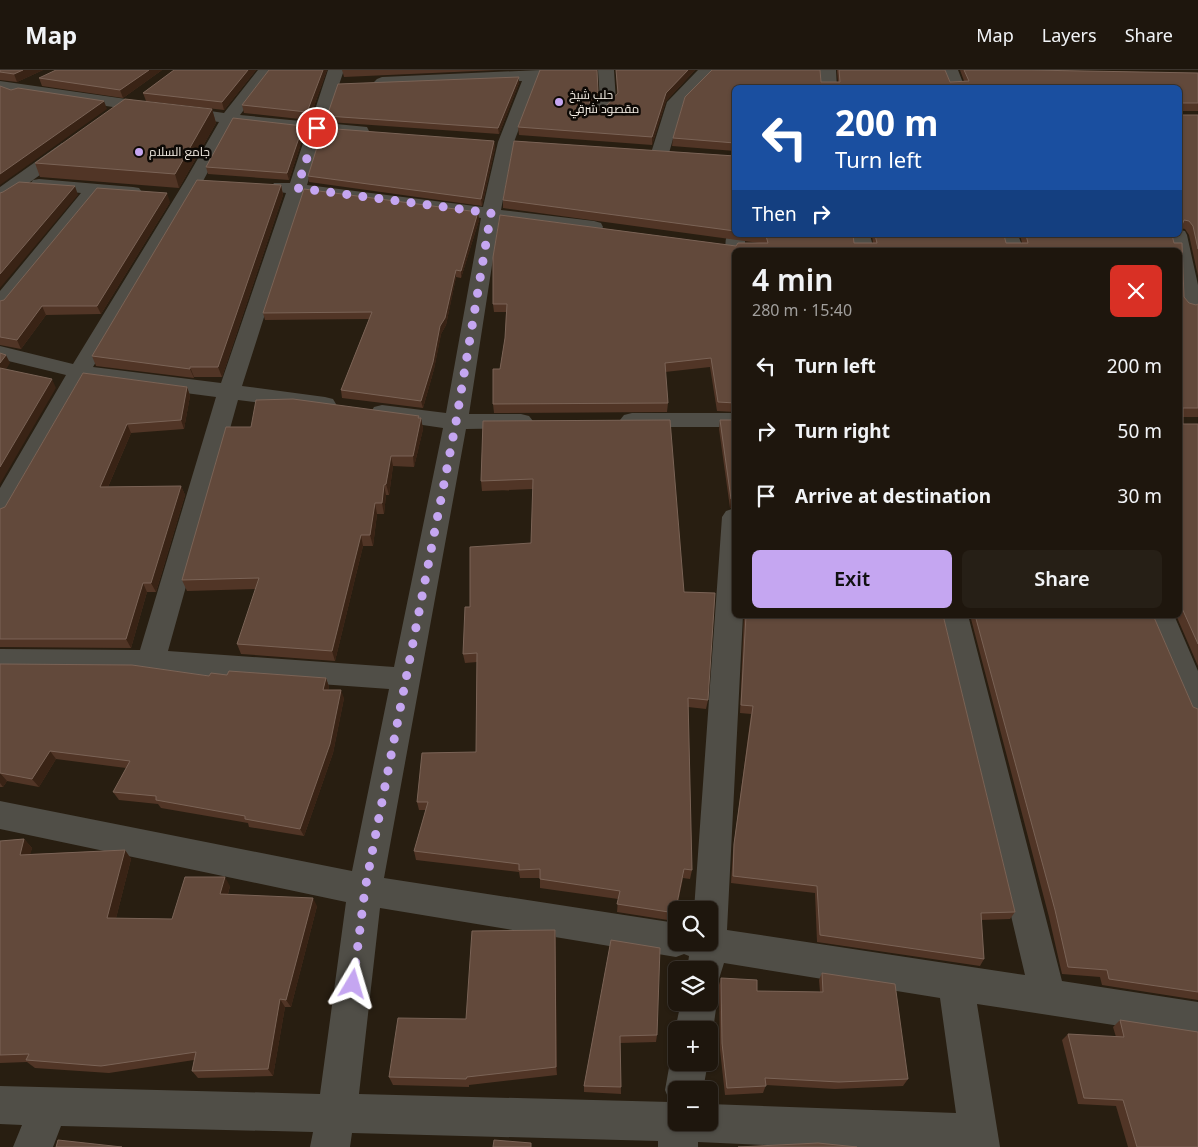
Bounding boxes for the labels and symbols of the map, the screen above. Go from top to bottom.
place label: حلب شيخ مقصود شرقي [569,86,639,119]
marker: حلب شيخ مقصود شرقي [553,96,565,108]
pin [296,107,338,149]
place label: جامع السلام [149,143,210,160]
marker: جامع السلام [133,146,145,158]
position arrow [326,957,378,1009]

